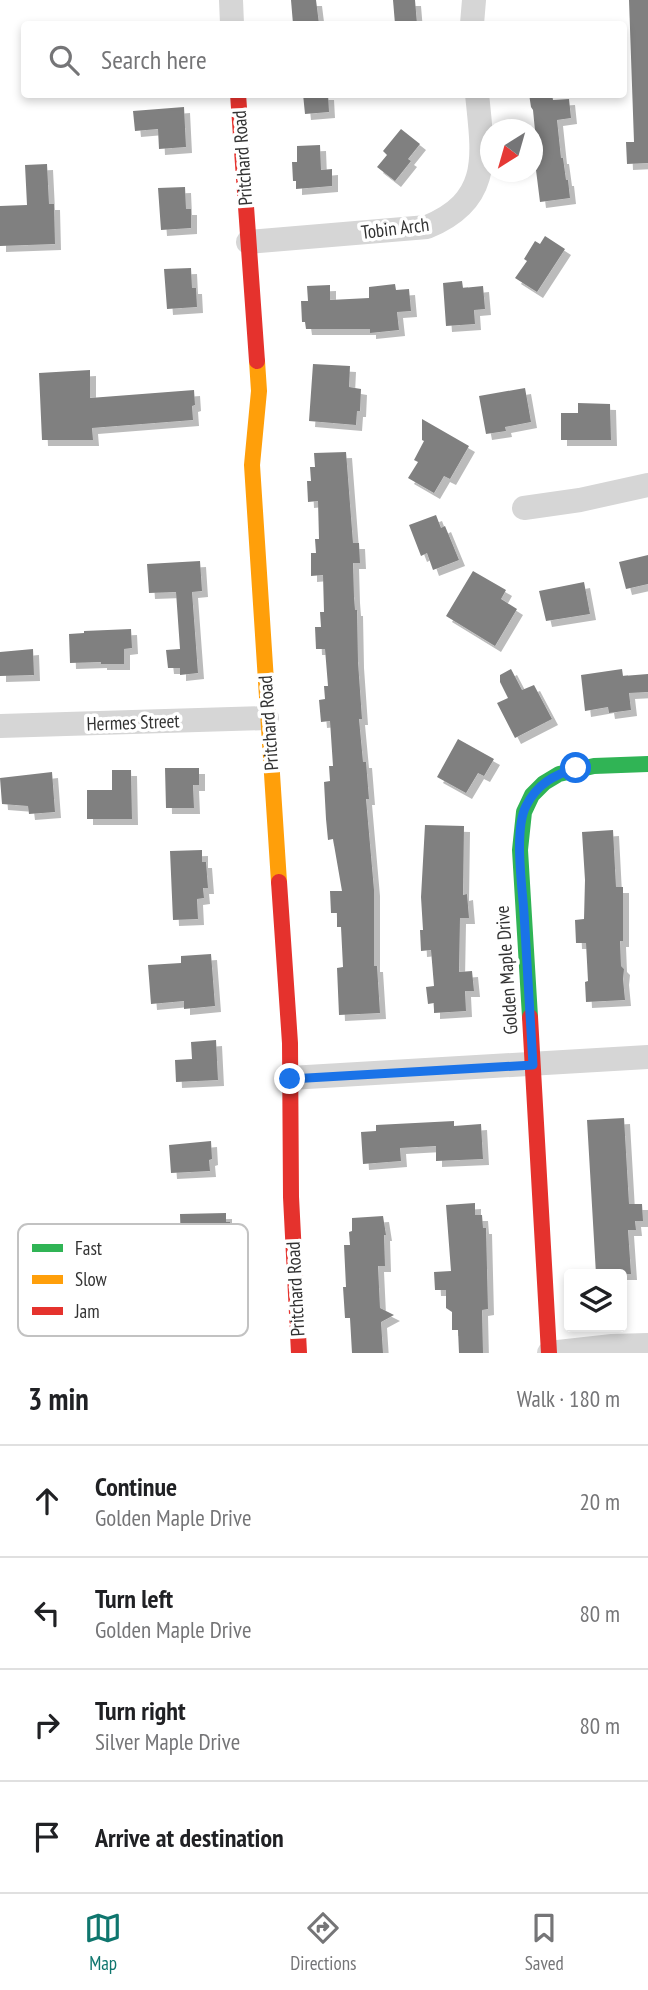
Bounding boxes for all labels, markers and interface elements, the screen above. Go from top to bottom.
search box [21,21,627,98]
icon: search [45,41,83,79]
text: Search here [101,43,207,76]
street label: Pritchard Road [227,110,257,206]
north arrow [480,119,543,182]
street label: Tobin Arch [360,212,430,244]
street label: Pritchard Road [253,675,283,771]
street label: Hermes Street [86,708,181,736]
route start [560,752,591,783]
street label: Golden Maple Drive [490,905,522,1035]
route end [274,1063,305,1094]
legend [18,1224,248,1336]
text: Fast [75,1236,103,1260]
street label: Pritchard Road [281,1241,309,1337]
text: Slow [75,1267,108,1291]
map controls [564,1269,627,1332]
button: layers [564,1269,627,1332]
text: Jam [74,1299,100,1323]
text: 3 min [28,1379,89,1418]
text: Walk · 180 m [517,1384,620,1413]
text: Continue [95,1470,177,1503]
icon: ahead [28,1482,66,1520]
text: 20 m [579,1487,620,1516]
text: Golden Maple Drive [95,1503,251,1532]
text: Turn left [95,1582,173,1615]
icon: left [28,1594,66,1632]
text: 80 m [579,1599,620,1628]
text: Golden Maple Drive [95,1615,251,1644]
text: Turn right [95,1694,186,1727]
icon: right [28,1706,66,1744]
text: 80 m [579,1711,620,1740]
text: Silver Maple Drive [95,1727,240,1756]
icon: arrive [28,1818,66,1856]
text: Arrive at destination [95,1821,284,1854]
tab: Map [84,1909,122,1975]
tab: Directions [290,1909,356,1975]
tab: Saved [525,1909,564,1975]

